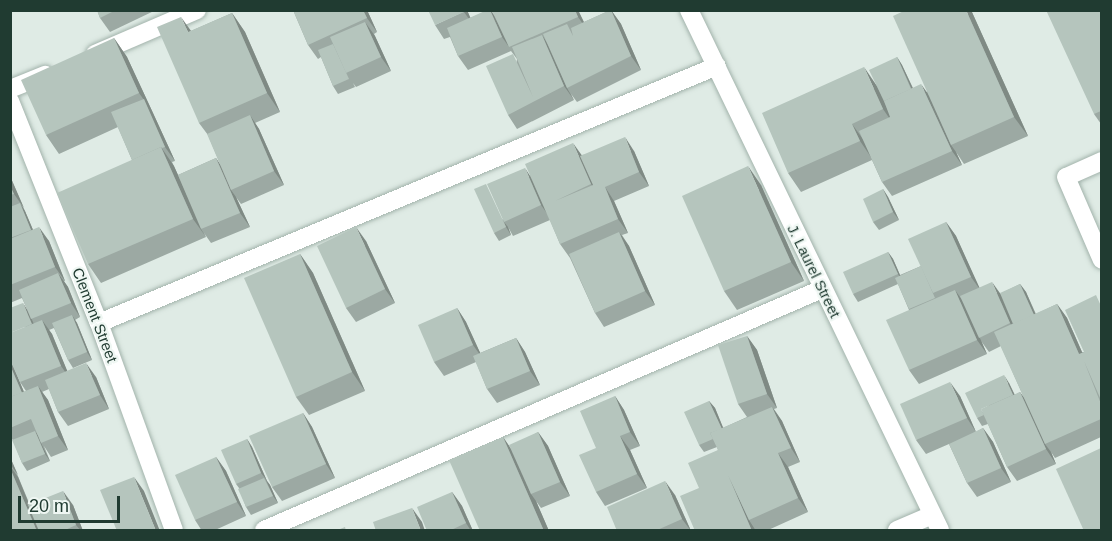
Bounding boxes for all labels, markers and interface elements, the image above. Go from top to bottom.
street label: J. Laurel Street [784,221,844,321]
street label: Clement Street [69,265,121,365]
scale bar [21,484,123,522]
text: 20 m [29,496,69,516]

